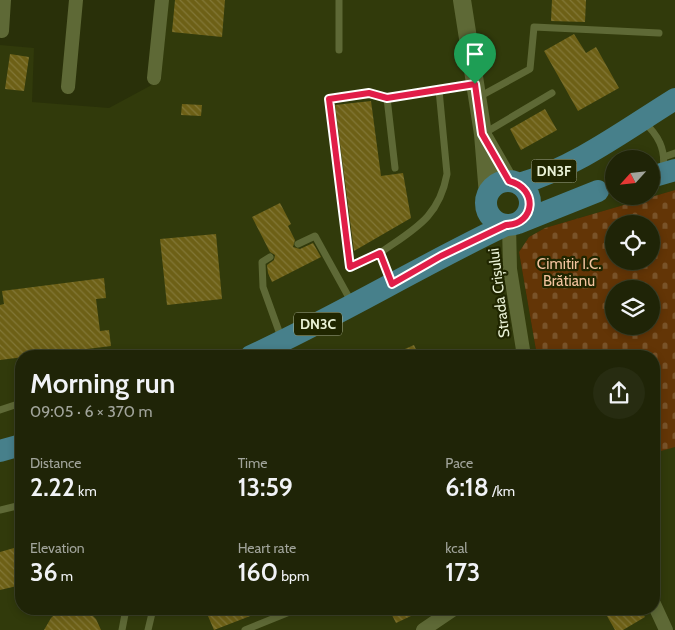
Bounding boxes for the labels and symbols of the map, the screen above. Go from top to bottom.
pin [454,33,496,84]
north arrow [605,150,660,205]
road number: DN3F [532,160,576,182]
street label: Strada Crișului [485,247,514,339]
park label: Cimitir I.C. Brătianu [537,255,601,290]
road number: DN3C [294,312,342,336]

